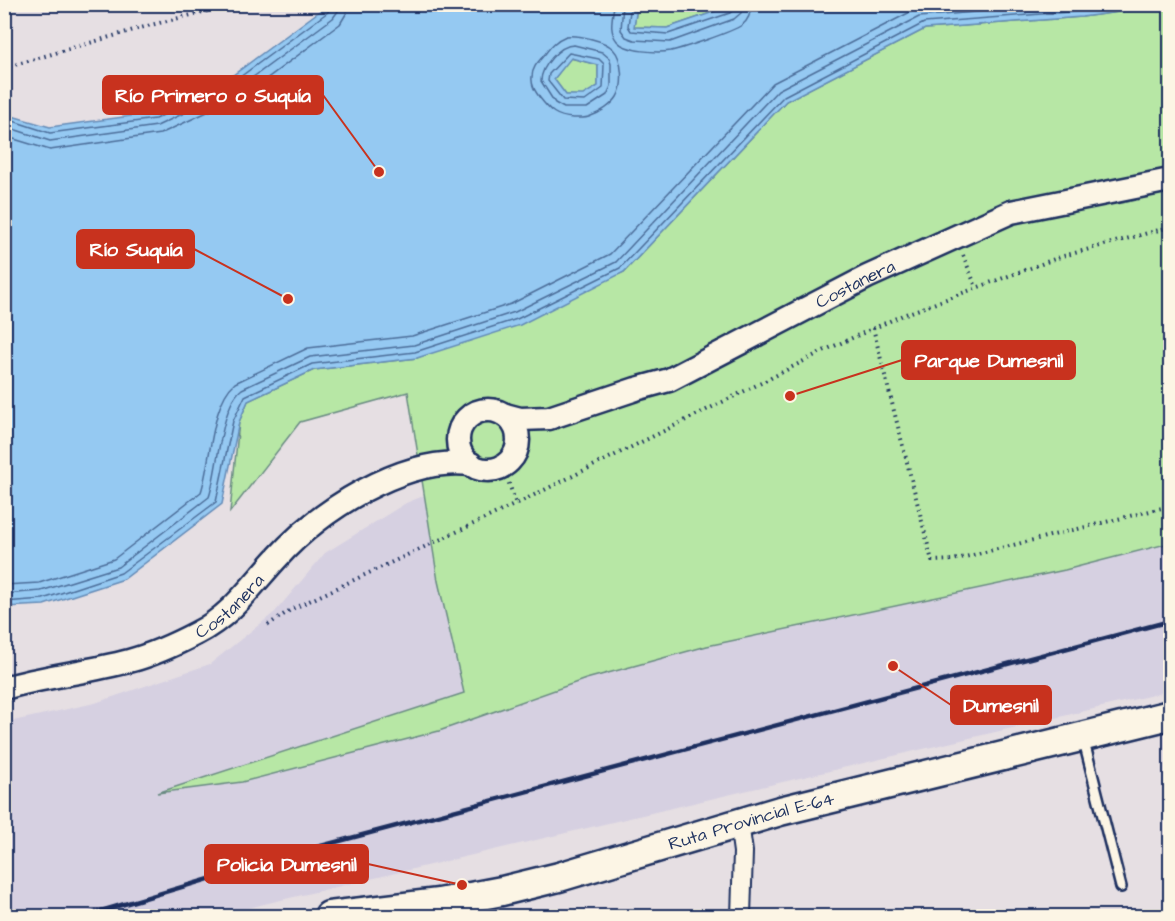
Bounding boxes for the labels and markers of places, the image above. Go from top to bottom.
callout: Río Primero o Suquía [103,76,323,114]
callout: Río Suquía [77,230,194,268]
callout: Parque Dumesnil [902,341,1075,379]
callout: Dumesnil [951,686,1051,724]
callout: Policia Dumesnil [205,845,368,883]

